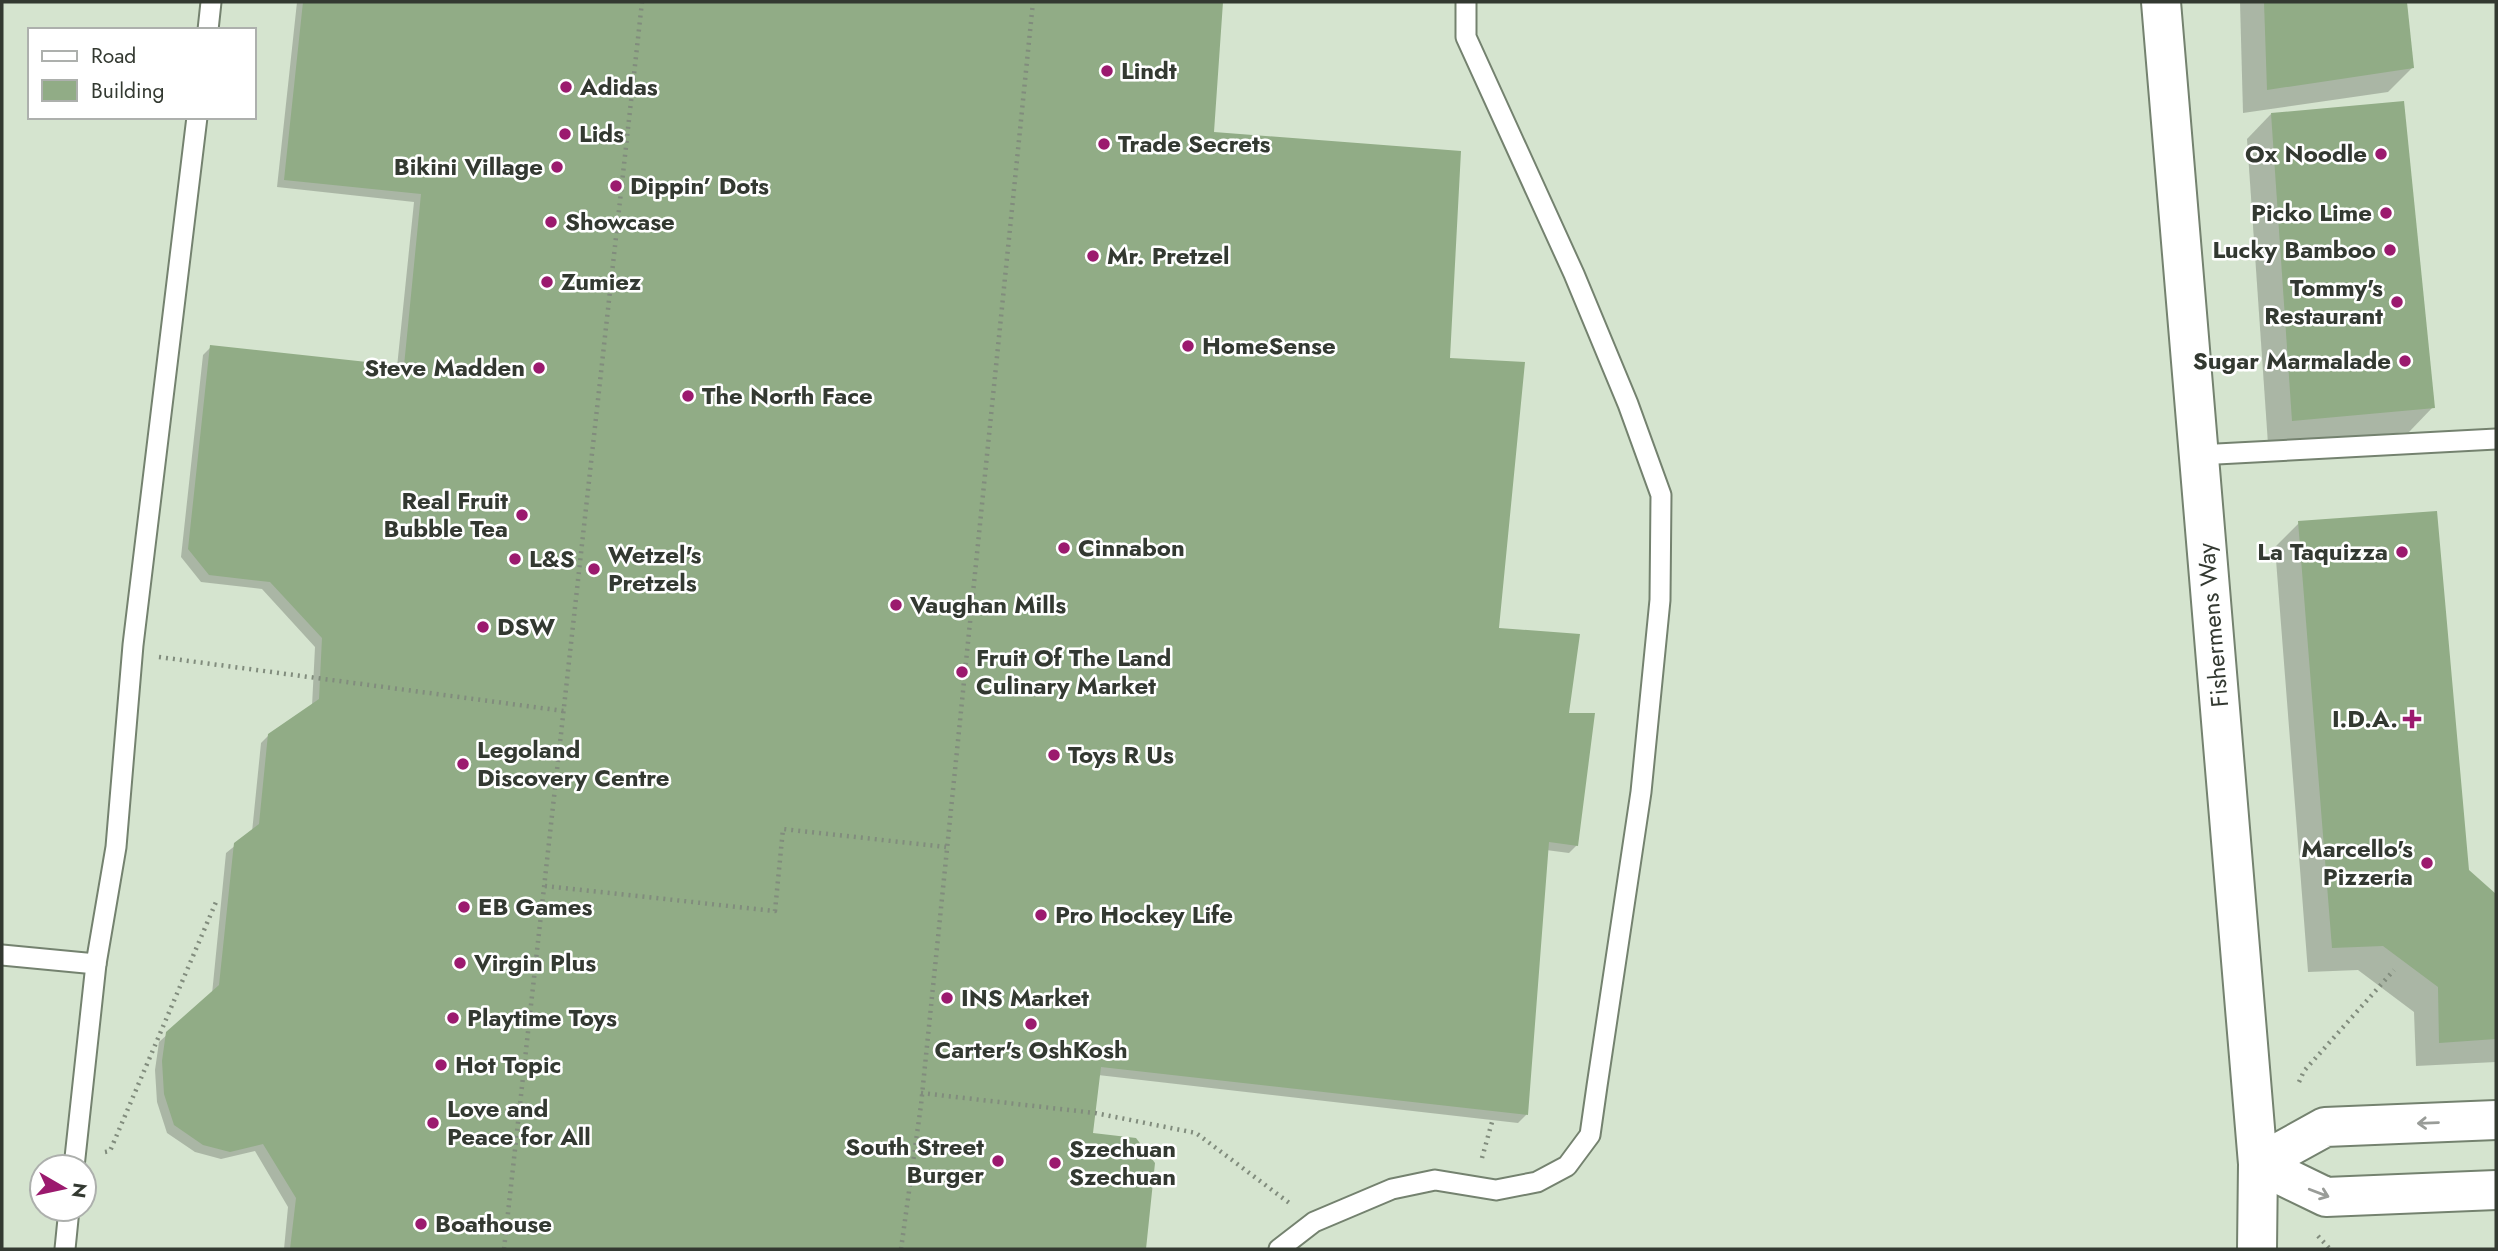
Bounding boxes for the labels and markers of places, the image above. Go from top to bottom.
place label: Lindt [1121,53,1177,88]
marker: Lindt [1099,63,1115,79]
place label: Adidas [579,69,658,104]
marker: Adidas [558,79,574,95]
place label: Lids [579,116,624,151]
marker: Lids [557,126,573,142]
place label: Trade Secrets [1118,126,1271,161]
marker: Trade Secrets [1096,136,1112,152]
place label: Ox Noodle [2245,136,2367,171]
marker: Ox Noodle [2373,146,2389,162]
place label: Bikini Village [394,149,543,184]
marker: Bikini Village [549,159,565,175]
place label: Dippin’ Dots [630,168,769,203]
marker: Dippin’ Dots [608,178,624,194]
place label: Picko Lime [2251,195,2372,230]
place label: Showcase [565,204,675,239]
marker: Picko Lime [2378,205,2394,221]
marker: Showcase [543,214,559,230]
place label: Lucky Bamboo [2213,232,2376,267]
place label: Mr. Pretzel [1107,238,1230,273]
marker: Lucky Bamboo [2382,242,2398,258]
marker: Mr. Pretzel [1085,248,1101,264]
place label: Zumiez [561,264,642,299]
place label: Tommy's Restaurant [2264,270,2383,333]
marker: Zumiez [539,274,555,290]
marker: Tommy's Restaurant [2389,294,2405,310]
place label: HomeSense [1202,328,1336,363]
marker: HomeSense [1180,338,1196,354]
place label: Sugar Marmalade [2193,343,2391,378]
place label: Steve Madden [364,350,525,385]
marker: Sugar Marmalade [2397,353,2413,369]
marker: Steve Madden [531,360,547,376]
place label: The North Face [702,378,873,413]
marker: The North Face [680,388,696,404]
place label: Real Fruit Bubble Tea [383,483,508,546]
marker: Real Fruit Bubble Tea [514,507,530,523]
place label: Cinnabon [1078,530,1185,565]
place label: La Taquizza [2257,534,2388,569]
place label: Wetzel's Pretzels [608,537,701,600]
marker: Cinnabon [1056,540,1072,556]
place label: L&S [529,541,575,576]
marker: La Taquizza [2394,544,2410,560]
marker: L&S [507,551,523,567]
marker: Wetzel's Pretzels [586,561,602,577]
place label: Vaughan Mills [909,587,1066,622]
marker: Vaughan Mills [888,597,904,613]
place label: DSW [497,609,556,644]
marker: DSW [475,619,491,635]
place label: Fruit Of The Land Culinary Market [976,640,1171,703]
marker: Fruit Of The Land Culinary Market [954,664,970,680]
place label: I.D.A. [2332,701,2398,736]
marker: I.D.A. [2404,711,2420,727]
place label: Legoland Discovery Centre [477,732,669,795]
place label: Toys R Us [1068,737,1174,772]
marker: Toys R Us [1046,747,1062,763]
marker: Legoland Discovery Centre [455,756,471,772]
place label: Marcello's Pizzeria [2301,831,2413,894]
marker: Marcello's Pizzeria [2419,855,2435,871]
place label: EB Games [478,889,593,924]
place label: Pro Hockey Life [1055,897,1233,932]
marker: EB Games [456,899,472,915]
marker: Pro Hockey Life [1033,907,1049,923]
place label: Virgin Plus [473,945,596,980]
marker: Virgin Plus [452,955,468,971]
place label: INS Market [961,980,1089,1015]
marker: INS Market [939,990,955,1006]
place label: Playtime Toys [467,1000,617,1035]
marker: Playtime Toys [445,1010,461,1026]
marker: Carter's OshKosh [1023,1016,1039,1032]
place label: Carter's OshKosh [934,1032,1128,1067]
place label: Hot Topic [455,1047,561,1082]
marker: Hot Topic [433,1057,449,1073]
place label: Love and Peace for All [447,1091,591,1154]
marker: Love and Peace for All [425,1115,441,1131]
place label: South Street Burger [845,1129,984,1192]
place label: Szechuan Szechuan [1069,1131,1176,1194]
marker: South Street Burger [990,1153,1006,1169]
marker: Szechuan Szechuan [1047,1155,1063,1171]
place label: Boathouse [435,1206,552,1241]
marker: Boathouse [413,1216,429,1232]

